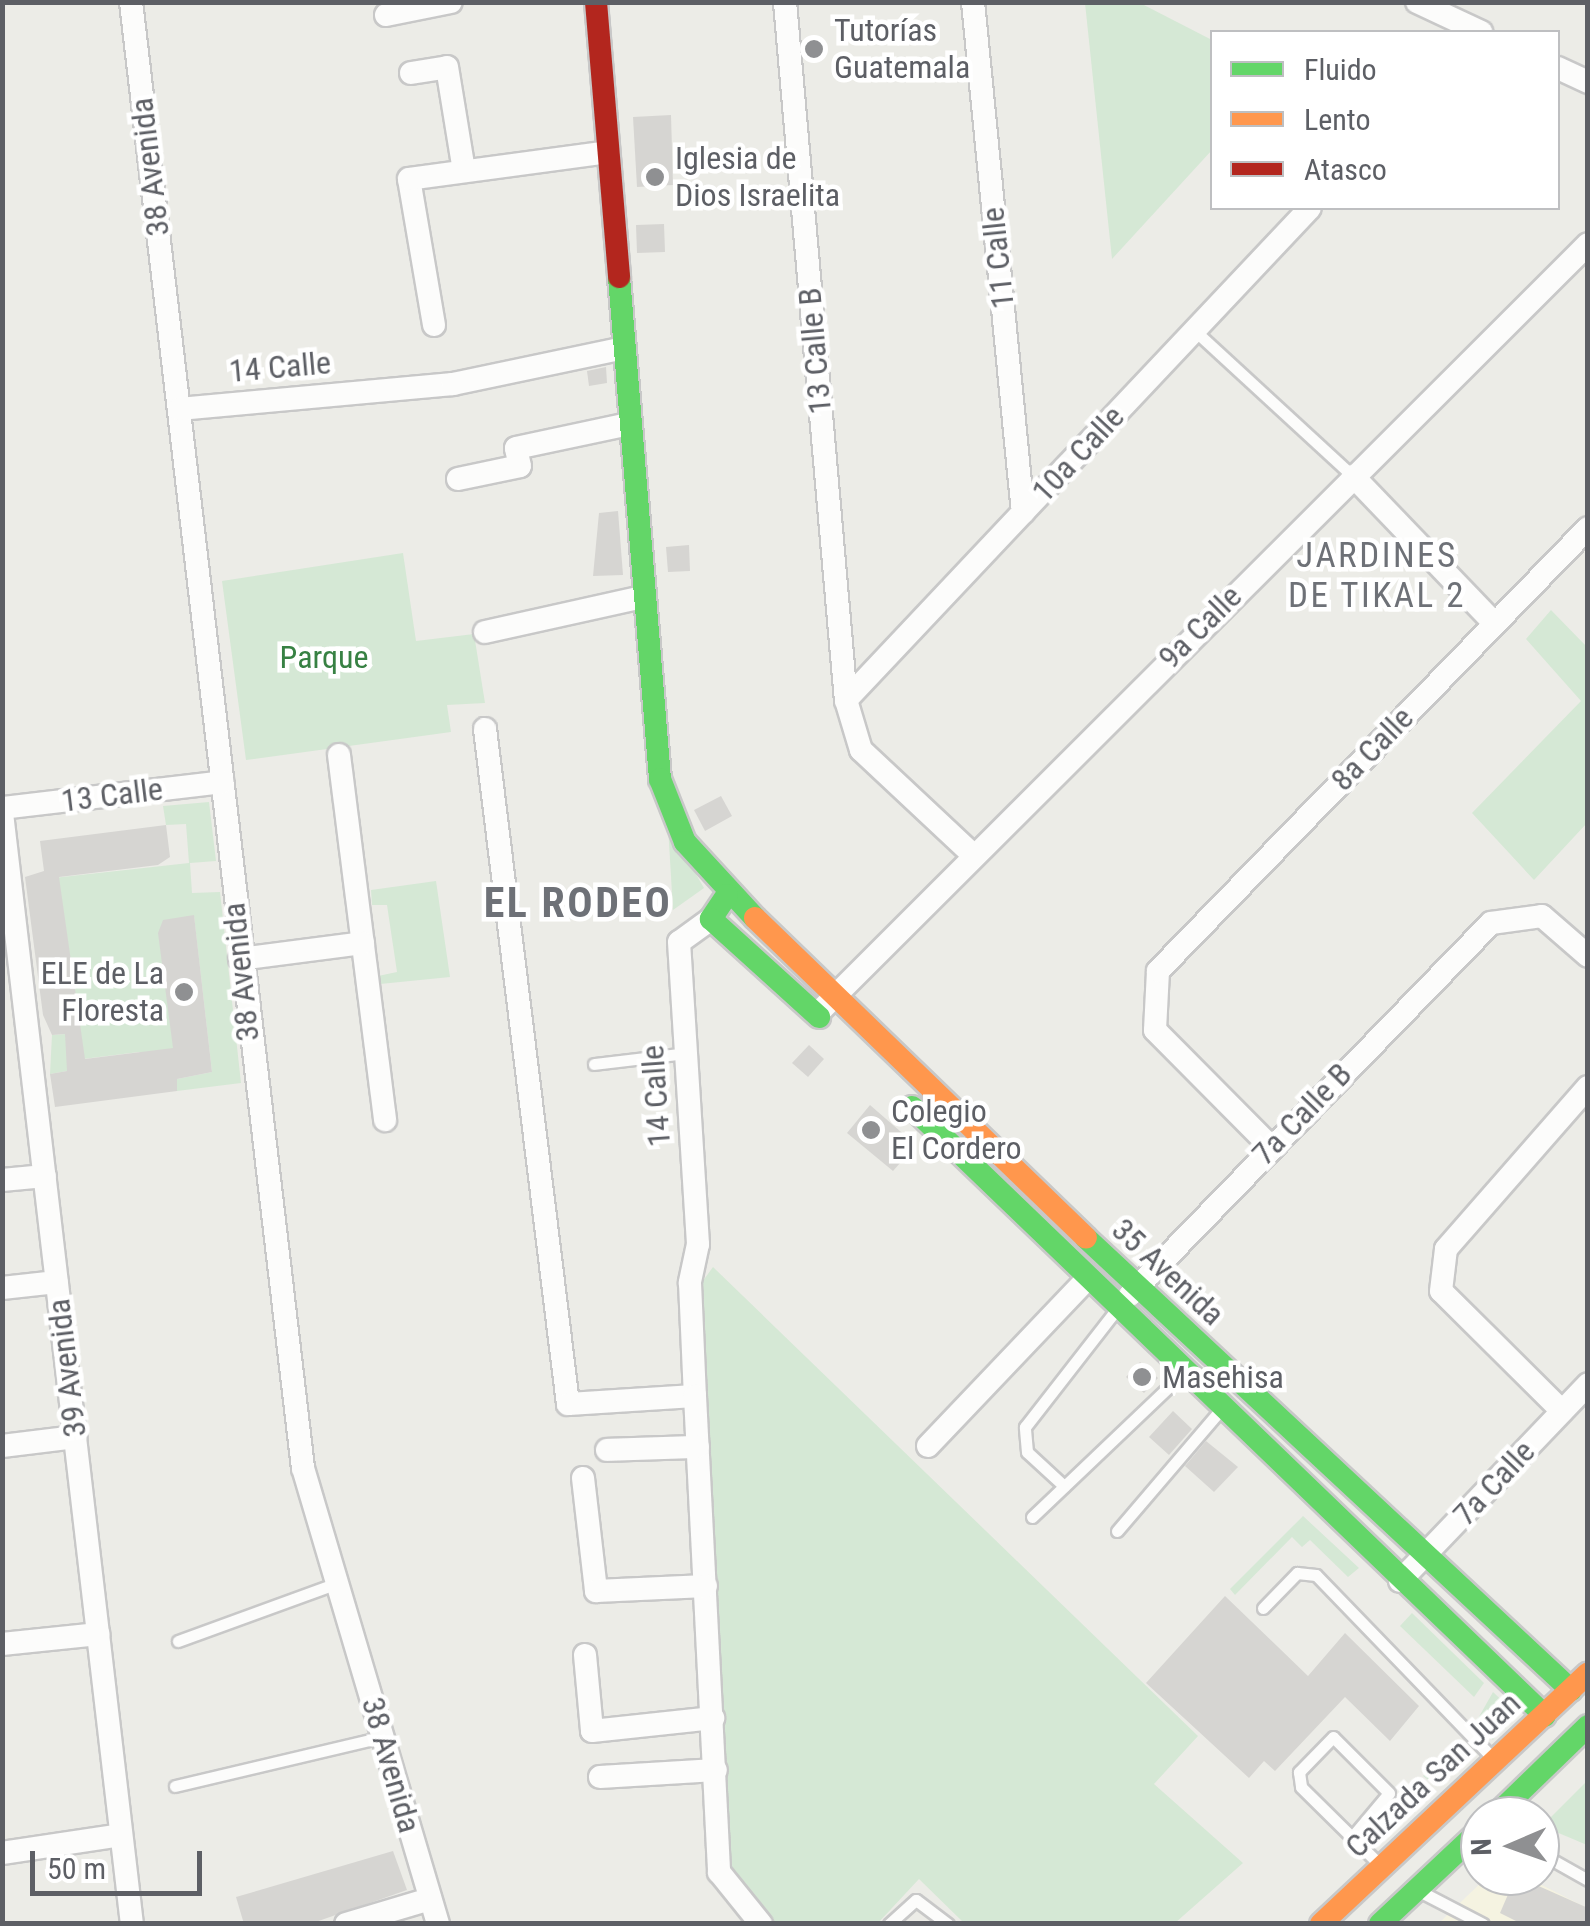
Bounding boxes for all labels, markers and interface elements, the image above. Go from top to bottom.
place label: Tutorías Guatemala [834,12,970,87]
legend [1210,30,1560,210]
marker: Tutorías Guatemala [803,38,825,60]
text: Fluido [1304,52,1377,87]
street label: 38 Avenida [122,96,178,238]
text: Lento [1304,102,1371,137]
place label: Iglesia de Dios Israelita [675,140,840,215]
text: Atasco [1304,152,1387,187]
marker: Iglesia de Dios Israelita [644,166,666,188]
street label: 11 Calle [974,205,1022,311]
street label: 13 Calle B [790,286,840,416]
street label: 14 Calle [227,343,333,391]
street label: 10a Calle [1024,398,1132,510]
district label: JARDINES DE TIKAL 2 [1288,535,1466,617]
street label: 9a Calle [1150,577,1250,677]
park label: Parque [280,638,368,676]
street label: 8a Calle [1323,699,1421,799]
street label: 13 Calle [59,770,165,820]
district label: EL RODEO [484,878,672,928]
street label: 38 Avenida [215,901,267,1043]
place label: ELE de La Floresta [41,955,164,1030]
marker: ELE de La Floresta [173,981,195,1003]
street label: 14 Calle [633,1044,679,1148]
street label: 7a Calle B [1244,1055,1360,1173]
place label: Colegio El Cordero [891,1093,1022,1168]
marker: Colegio El Cordero [860,1119,882,1141]
street label: 35 Avenida [1104,1211,1232,1333]
street label: 39 Avenida [39,1297,95,1439]
place label: Masehisa [1162,1358,1284,1396]
marker: Masehisa [1131,1366,1153,1388]
street label: 7a Calle [1445,1433,1543,1533]
street label: Calzada San Juan [1338,1684,1528,1866]
street label: 38 Avenida [353,1693,429,1837]
north arrow [1460,1796,1560,1896]
scale bar [35,1831,208,1893]
text: N [1465,1838,1498,1856]
text: 50 m [47,1851,106,1886]

